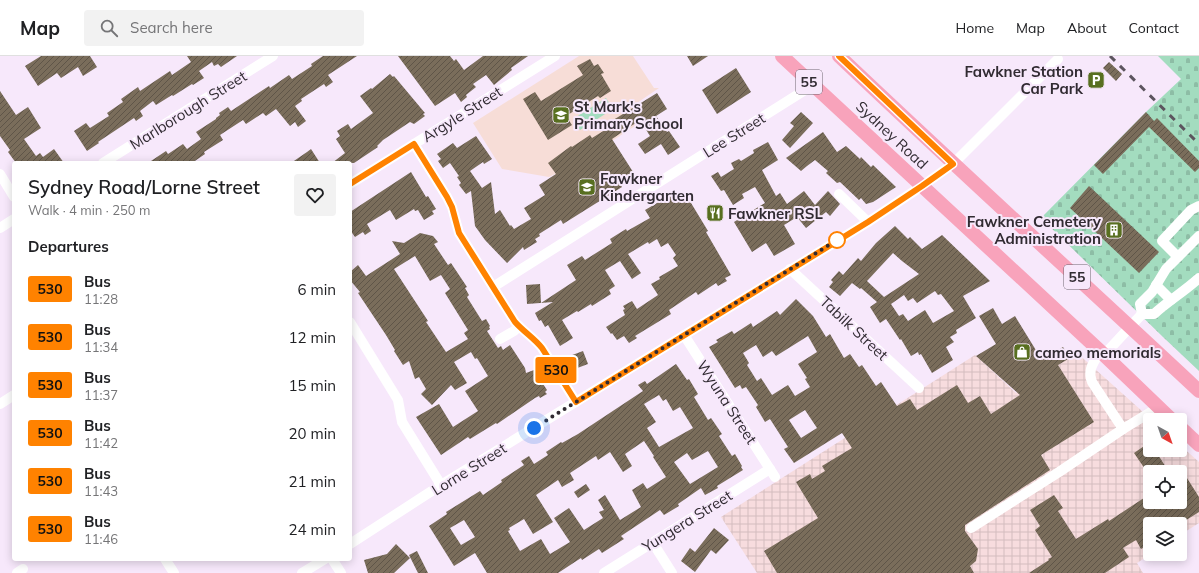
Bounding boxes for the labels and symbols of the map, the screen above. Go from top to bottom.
place label: Fawkner Station Car Park [965,62,1084,98]
street label: Marlborough Street [126,66,250,154]
road number: 55 [796,70,822,94]
parking icon: Fawkner Station Car Park [1086,70,1106,90]
street label: Argyle Street [419,82,505,146]
place label: St Mark's Primary School [574,97,683,133]
street label: Sydney Road [852,97,932,173]
school or university icon: St Mark's Primary School [551,105,571,125]
street label: Lee Street [699,108,769,162]
place label: Fawkner Kindergarten [600,169,694,205]
school or university icon: Fawkner Kindergarten [577,177,597,197]
restaurant icon: Fawkner RSL [705,203,725,223]
place label: Fawkner RSL [728,204,823,223]
place label: Fawkner Cemetery Administration [967,212,1102,248]
building icon: Fawkner Cemetery Administration [1104,220,1124,240]
unlabelled marker [828,231,846,249]
road number: 55 [1064,265,1090,289]
street label: Tabilk Street [816,292,892,364]
shop icon: cameo memorials [1012,342,1032,362]
place label: cameo memorials [1035,343,1161,362]
line badge: 530 [533,357,579,383]
street label: Wyuna Street [693,357,761,447]
north arrow [1143,413,1187,457]
your location [524,418,544,438]
street label: Lorne Street [428,439,510,499]
street label: Yungera Street [638,486,735,557]

